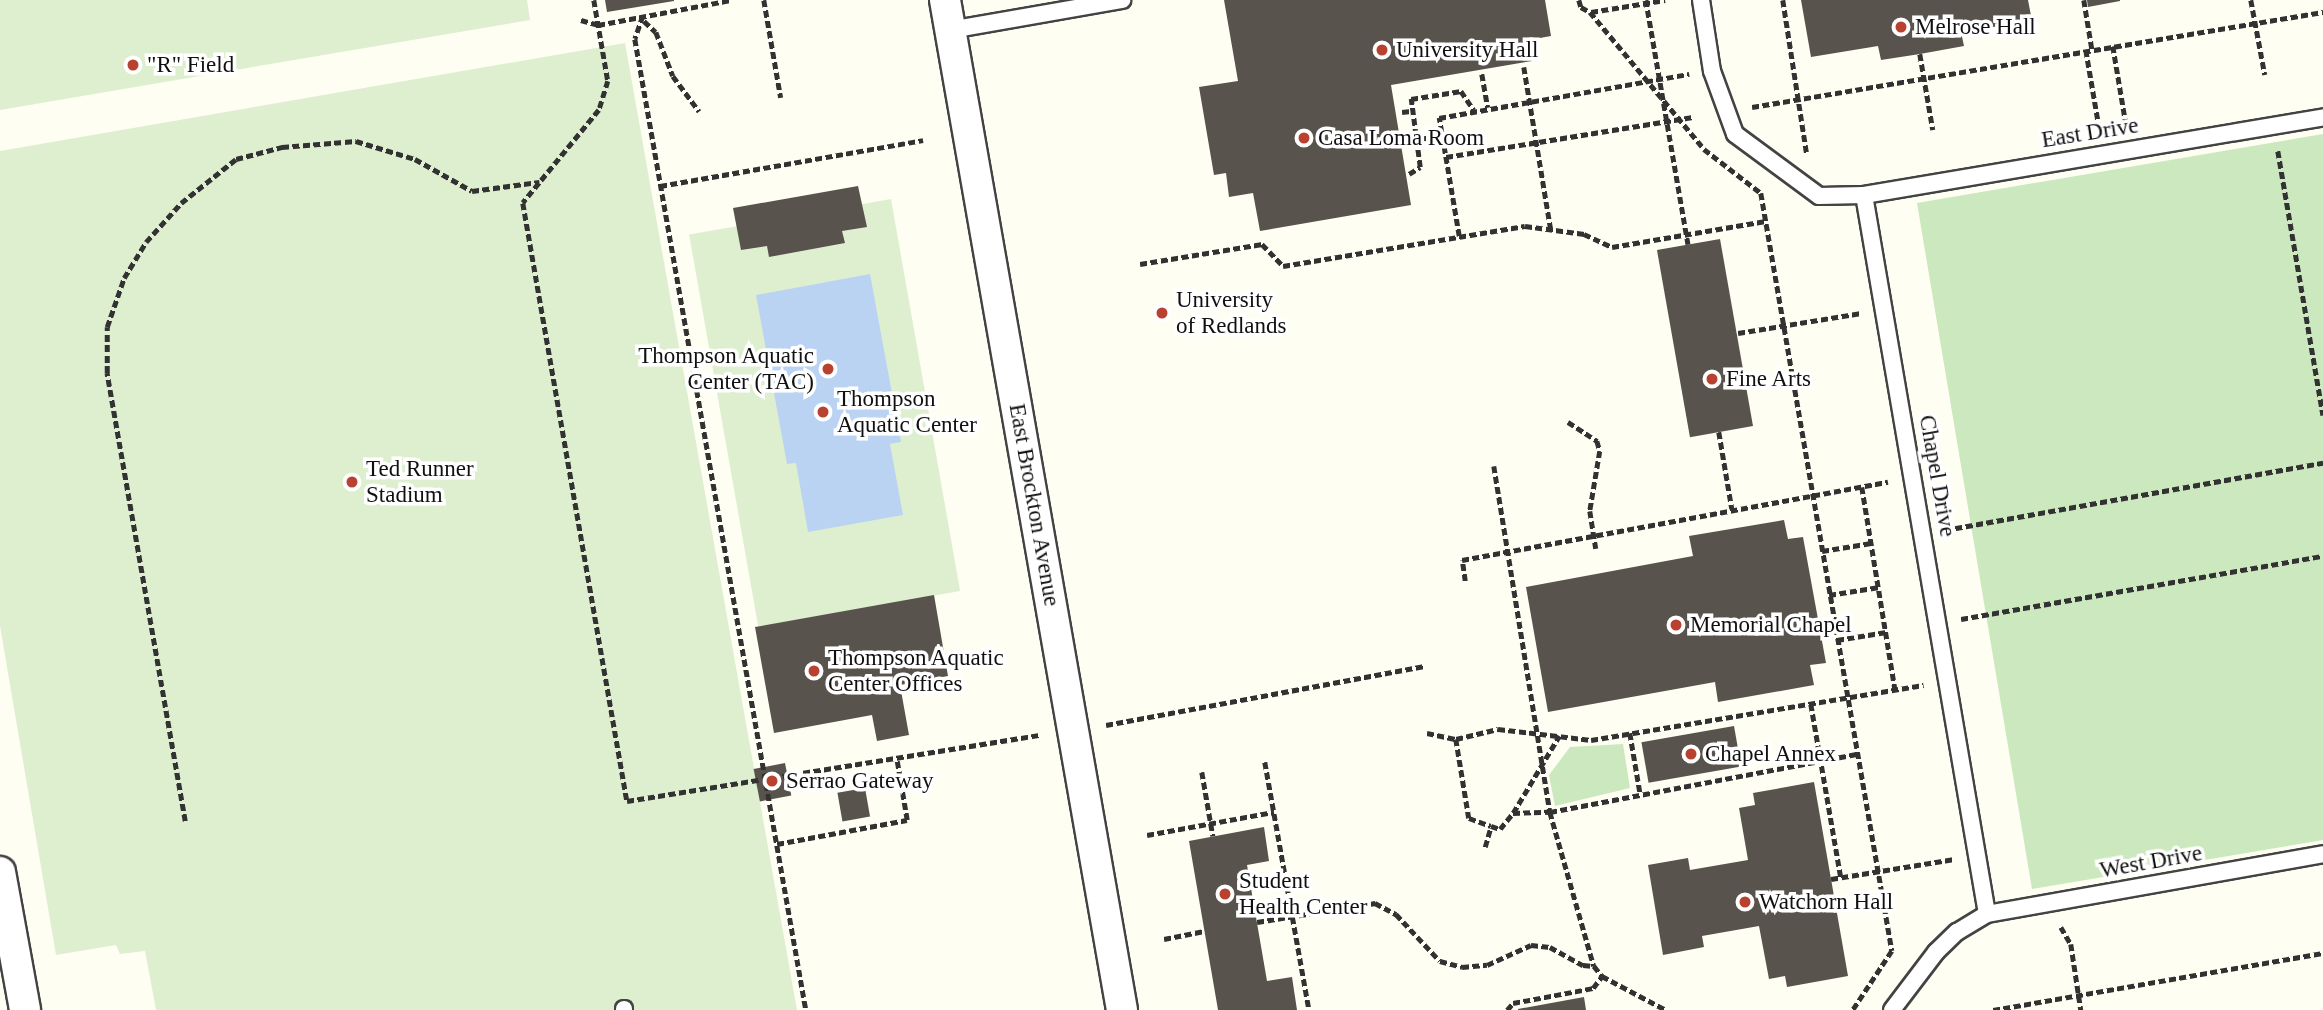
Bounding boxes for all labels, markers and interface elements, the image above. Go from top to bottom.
place label: Melrose Hall [1915,13,2036,41]
marker: Melrose Hall [1893,19,1909,35]
place label: University Hall [1396,36,1538,64]
marker: University Hall [1374,42,1390,58]
place label: "R" Field [147,51,234,79]
marker: "R" Field [125,57,141,73]
street label: East Drive [2040,112,2140,154]
place label: Casa Loma Room [1318,124,1484,152]
marker: Casa Loma Room [1296,130,1312,146]
place label: University of Redlands [1176,286,1287,340]
marker: University of Redlands [1154,305,1170,321]
place label: Thompson Aquatic Center (TAC) [637,342,814,396]
marker: Thompson Aquatic Center (TAC) [820,361,836,377]
place label: Fine Arts [1726,365,1812,393]
marker: Fine Arts [1704,371,1720,387]
place label: Thompson Aquatic Center [837,385,977,439]
street label: East Brockton Avenue [1002,401,1066,609]
marker: Thompson Aquatic Center [815,404,831,420]
street label: Chapel Drive [1913,413,1961,539]
place label: Ted Runner Stadium [366,455,474,509]
marker: Ted Runner Stadium [344,474,360,490]
place label: Memorial Chapel [1690,611,1852,639]
marker: Memorial Chapel [1668,617,1684,633]
place label: Thompson Aquatic Center Offices [828,644,1005,698]
marker: Thompson Aquatic Center Offices [806,663,822,679]
place label: Chapel Annex [1705,740,1837,768]
marker: Chapel Annex [1683,746,1699,762]
place label: Serrao Gateway [786,767,934,795]
marker: Serrao Gateway [764,773,780,789]
street label: West Drive [2098,839,2204,885]
place label: Student Health Center [1239,867,1367,921]
marker: Student Health Center [1217,886,1233,902]
place label: Watchorn Hall [1759,888,1893,916]
marker: Watchorn Hall [1737,894,1753,910]

